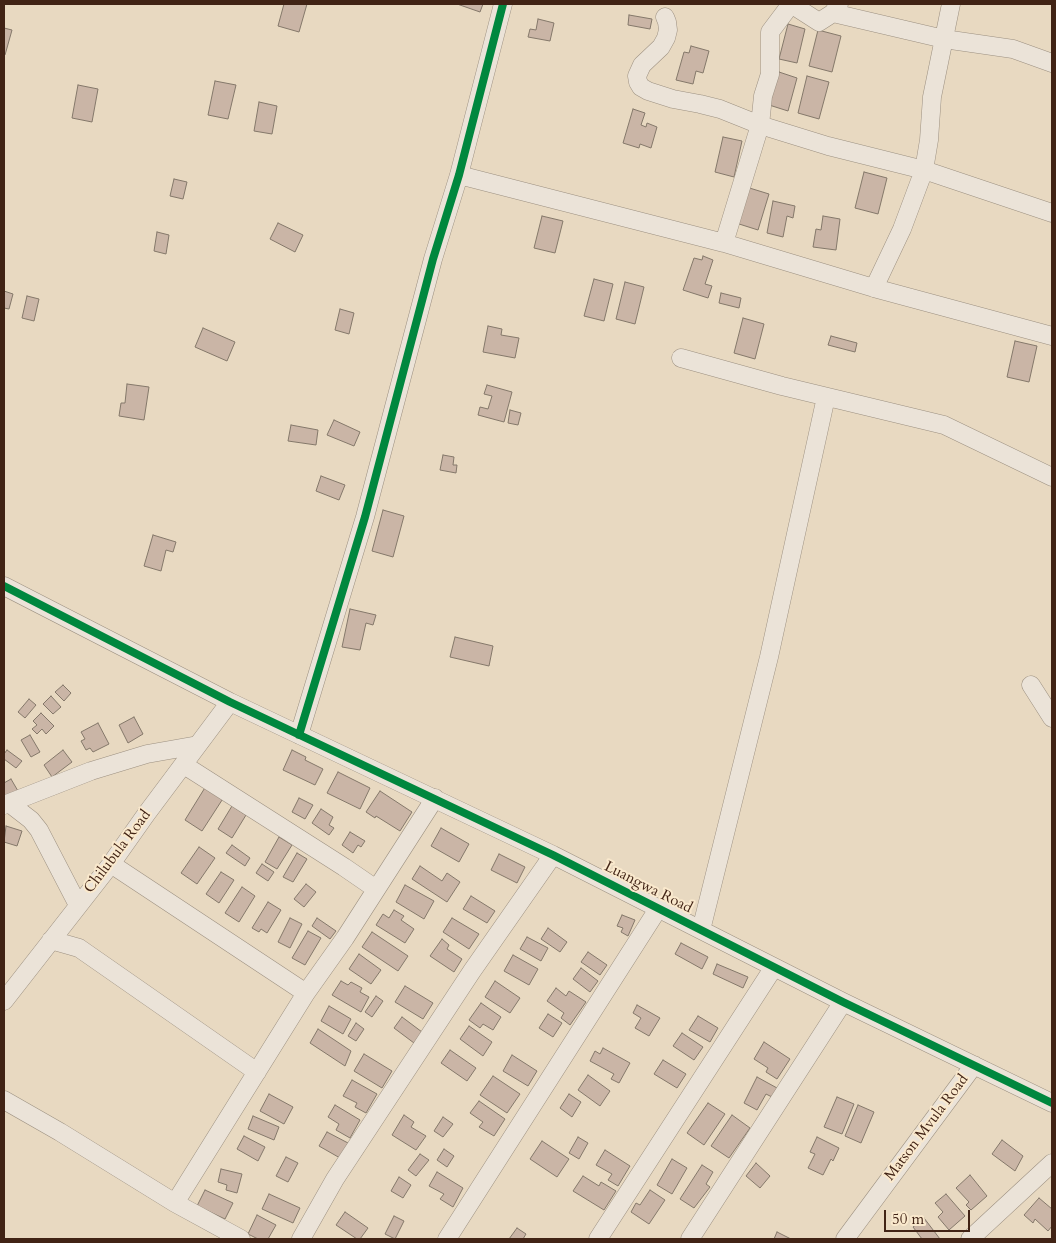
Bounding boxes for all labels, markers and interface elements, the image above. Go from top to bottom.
street label: Chilubula Road [81,807,155,897]
street label: Luangwa Road [601,858,695,918]
street label: Matson Mvula Road [881,1071,973,1185]
scale bar [886,1200,972,1232]
text: 50 m [892,1209,924,1229]

